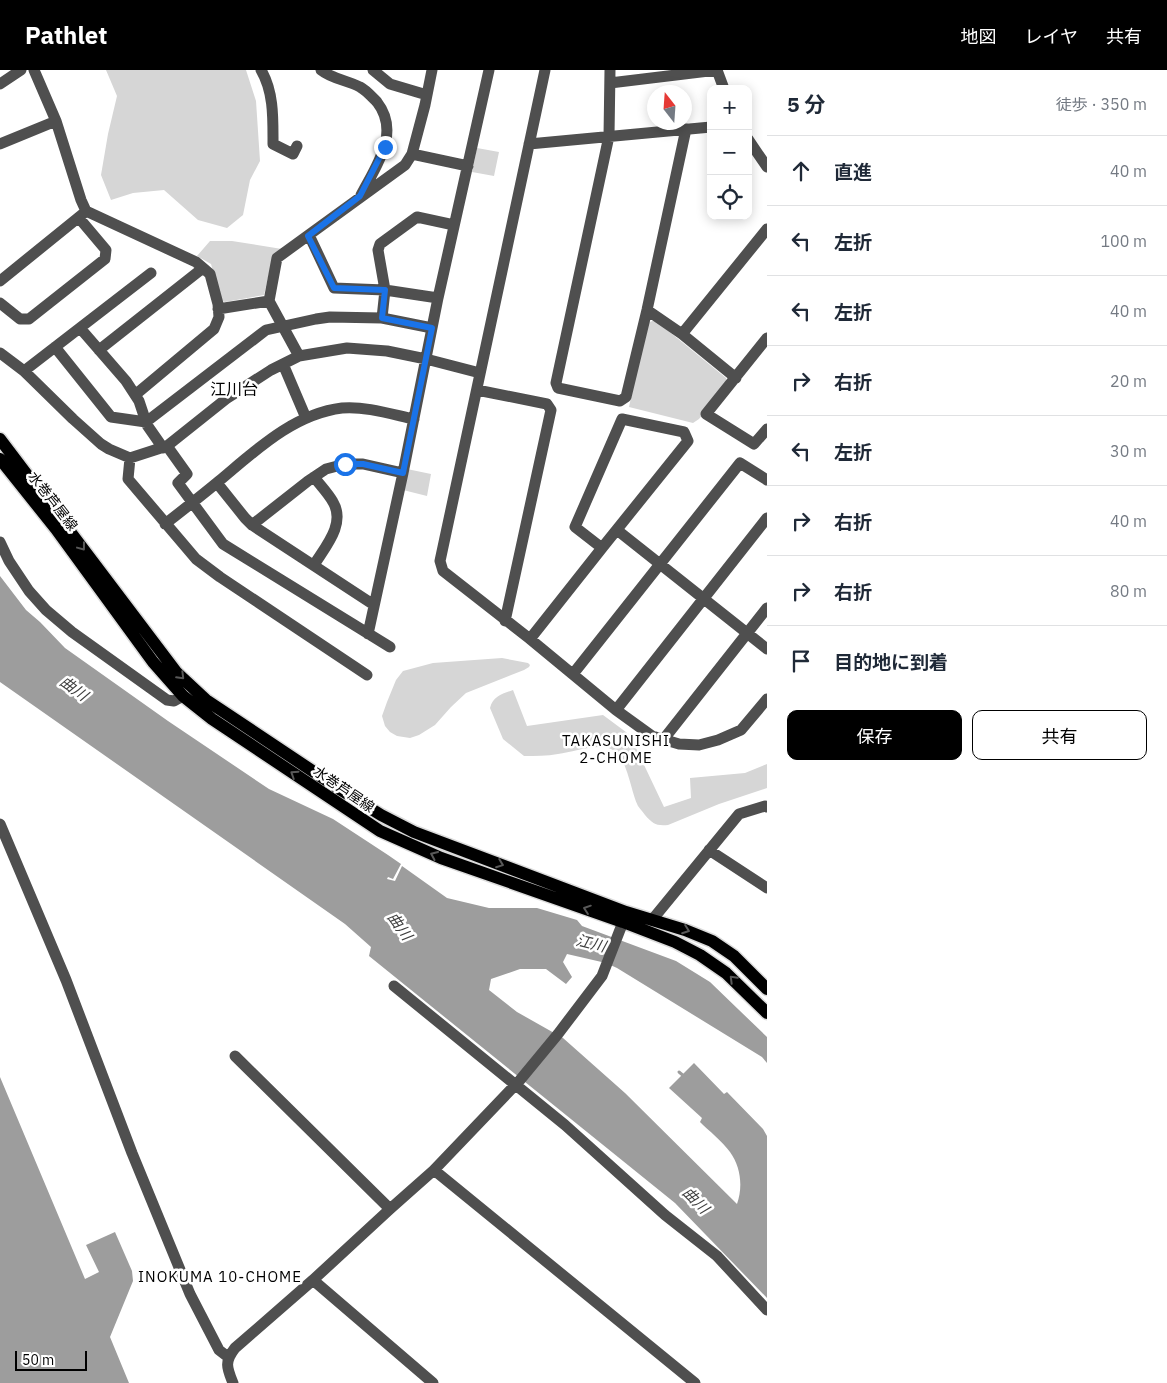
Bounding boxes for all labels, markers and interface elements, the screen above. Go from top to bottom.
text: Pathlet [25,19,107,51]
text: 地図 [961,25,997,48]
text: レイヤ [1025,25,1078,48]
text: 共有 [1106,25,1142,48]
north arrow [647,85,692,130]
map controls [707,85,752,220]
button: + [707,85,752,130]
text: 5 分 [787,90,826,118]
text: 徒歩 · 350 m [1056,94,1147,114]
button: − [707,130,752,175]
route end [374,136,397,159]
icon: ahead [787,157,815,185]
text: 直進 [834,160,872,184]
text: 40 m [1110,161,1147,181]
button: locate [707,175,752,220]
icon: left [787,227,815,255]
text: 左折 [834,230,872,254]
text: 100 m [1100,231,1147,251]
icon: left [787,297,815,325]
text: 左折 [834,300,872,324]
text: 40 m [1110,301,1147,321]
icon: right [787,367,815,395]
text: 右折 [834,370,872,394]
text: 20 m [1110,371,1147,391]
district label: 江川台 [210,379,258,399]
icon: left [787,437,815,465]
text: 左折 [834,440,872,464]
text: 30 m [1110,441,1147,461]
route start [334,453,357,476]
street label: 水巻芦屋線 [24,468,82,534]
icon: right [787,507,815,535]
text: 右折 [834,510,872,534]
text: 40 m [1110,511,1147,531]
one-way arrow [77,541,85,550]
icon: right [787,577,815,605]
text: 右折 [834,580,872,604]
text: 80 m [1110,581,1147,601]
icon: arrive [787,647,815,675]
text: 目的地に到着 [834,650,948,674]
water label: 曲川 [56,671,93,706]
one-way arrow [175,671,184,680]
button: 保存 [787,710,962,760]
button: 共有 [972,710,1147,760]
district label: TAKASUNISHI 2-CHOME [562,731,670,767]
street label: 水巻芦屋線 [310,762,378,816]
one-way arrow [290,771,299,780]
one-way arrow [430,851,439,862]
one-way arrow [495,858,503,868]
one-way arrow [583,905,592,915]
water label: 曲川 [383,908,418,945]
one-way arrow [681,924,689,934]
water label: 江川 [574,930,610,956]
one-way arrow [729,976,738,985]
water label: 曲川 [679,1183,715,1219]
district label: INOKUMA 10-CHOME [138,1267,302,1286]
scale bar [15,1348,88,1371]
text: 50 m [22,1351,54,1369]

